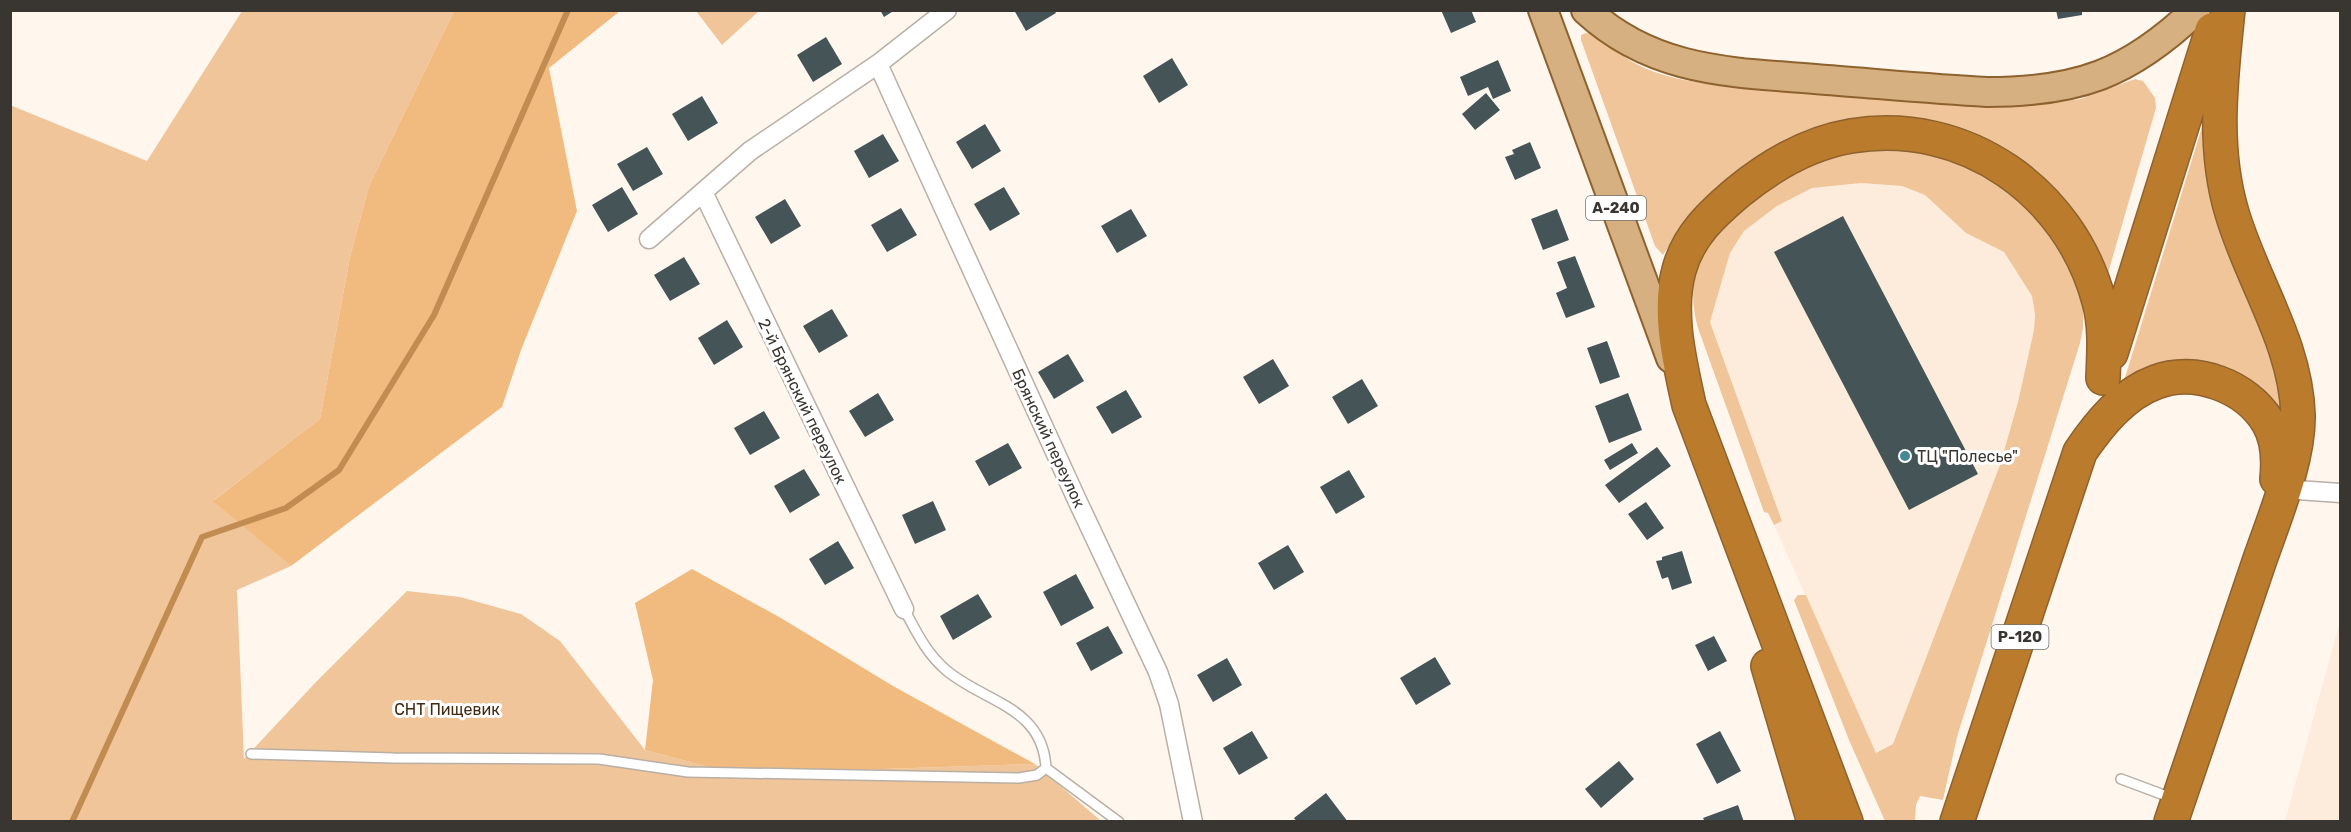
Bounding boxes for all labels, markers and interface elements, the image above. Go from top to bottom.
road number: А-240 [1586,196,1646,220]
street label: 2-й Брянский переулок [754,316,851,487]
street label: Брянский переулок [1008,366,1089,511]
place label: ТЦ "Полесье" [1917,447,2018,466]
marker: ТЦ "Полесье" [1898,449,1912,463]
road number: Р-120 [1992,625,2048,649]
park label: СНТ Пищевик [394,700,500,719]

